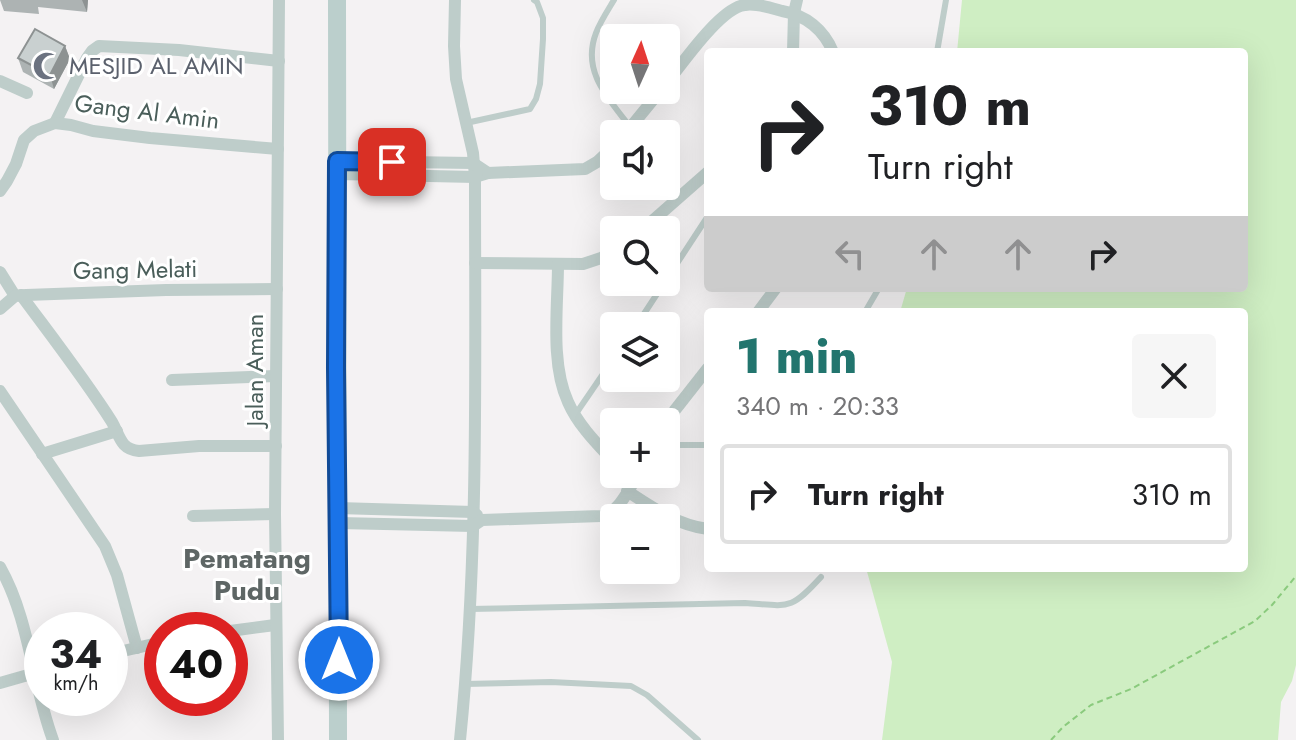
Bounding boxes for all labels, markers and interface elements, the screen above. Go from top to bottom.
north arrow [600,24,680,104]
map controls [600,24,680,584]
place label: MESJID AL AMIN [69,48,244,83]
mosque icon: MESJID AL AMIN [32,51,62,81]
text: 310 m [868,65,1031,146]
icon: right [736,80,840,184]
street label: Gang Al Amin [73,85,221,138]
button: sound [600,120,680,200]
pin [358,128,426,196]
icon: arrive [370,140,414,184]
text: Turn right [868,140,1013,192]
button: search [600,216,680,296]
icon: left [828,232,872,276]
icon: ahead [912,232,956,276]
icon: ahead [996,232,1040,276]
icon: right [1080,232,1124,276]
street label: Gang Melati [72,251,198,288]
button: layers [600,312,680,392]
street label: Jalan Aman [237,314,272,429]
text: 1 min [736,322,857,391]
button: close [1132,334,1216,418]
text: 340 m · 20:33 [736,387,899,425]
button: + [600,408,680,488]
icon: right [740,472,784,516]
text: Turn right [808,473,944,516]
text: 310 m [1132,473,1212,516]
button: − [600,504,680,584]
district label: Pematang Pudu [183,538,311,611]
speed limit sign: 40 [144,612,248,716]
position arrow [297,618,381,702]
text: 34 [50,625,102,683]
text: km/h [53,669,99,698]

